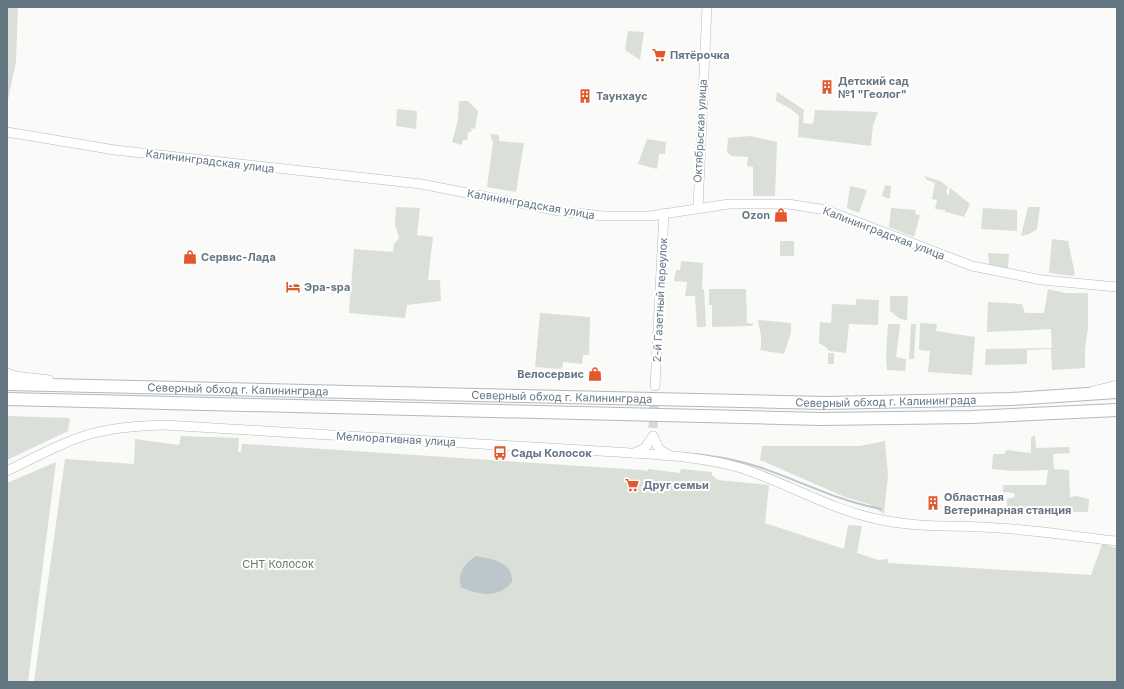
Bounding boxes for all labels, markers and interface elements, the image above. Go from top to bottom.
supermarket icon: Пятёрочка [651,47,667,63]
place label: Пятёрочка [670,48,730,62]
place label: Детский сад №1 "Геолог" [838,74,910,101]
street label: Октябрьская улица [690,79,710,183]
building icon: Детский сад №1 "Геолог" [819,79,835,95]
building icon: Таунхаус [577,88,593,104]
place label: Таунхаус [596,89,648,103]
street label: Калининградская улица [145,146,275,176]
street label: Калининградская улица [466,186,596,222]
street label: Калининградская улица [821,203,947,263]
shop icon: Ozon [773,207,789,223]
place label: Ozon [742,208,770,222]
street label: 2-й Газетный переулок [650,237,670,363]
shop icon: Сервис-Лада [182,249,198,265]
place label: Сервис-Лада [201,250,276,264]
hotel icon: Эра-spa [285,279,301,295]
place label: Эра-spa [304,280,350,294]
shop icon: Велосервис [587,366,603,382]
place label: Велосервис [517,367,585,381]
street label: Северный обход г. Калининграда [147,380,329,398]
street label: Северный обход г. Калининграда [471,388,653,406]
street label: Северный обход г. Калининграда [795,393,976,410]
street label: Мелиоративная улица [336,429,456,449]
bus stop icon: Сады Колосок [492,445,508,461]
place label: Сады Колосок [511,446,592,460]
supermarket icon: Друг семьи [624,477,640,493]
place label: Друг семьи [643,478,709,492]
place label: Областная Ветеринарная станция [944,490,1071,517]
building icon: Областная Ветеринарная станция [925,495,941,511]
park label: СНТ Колосок [242,557,314,571]

